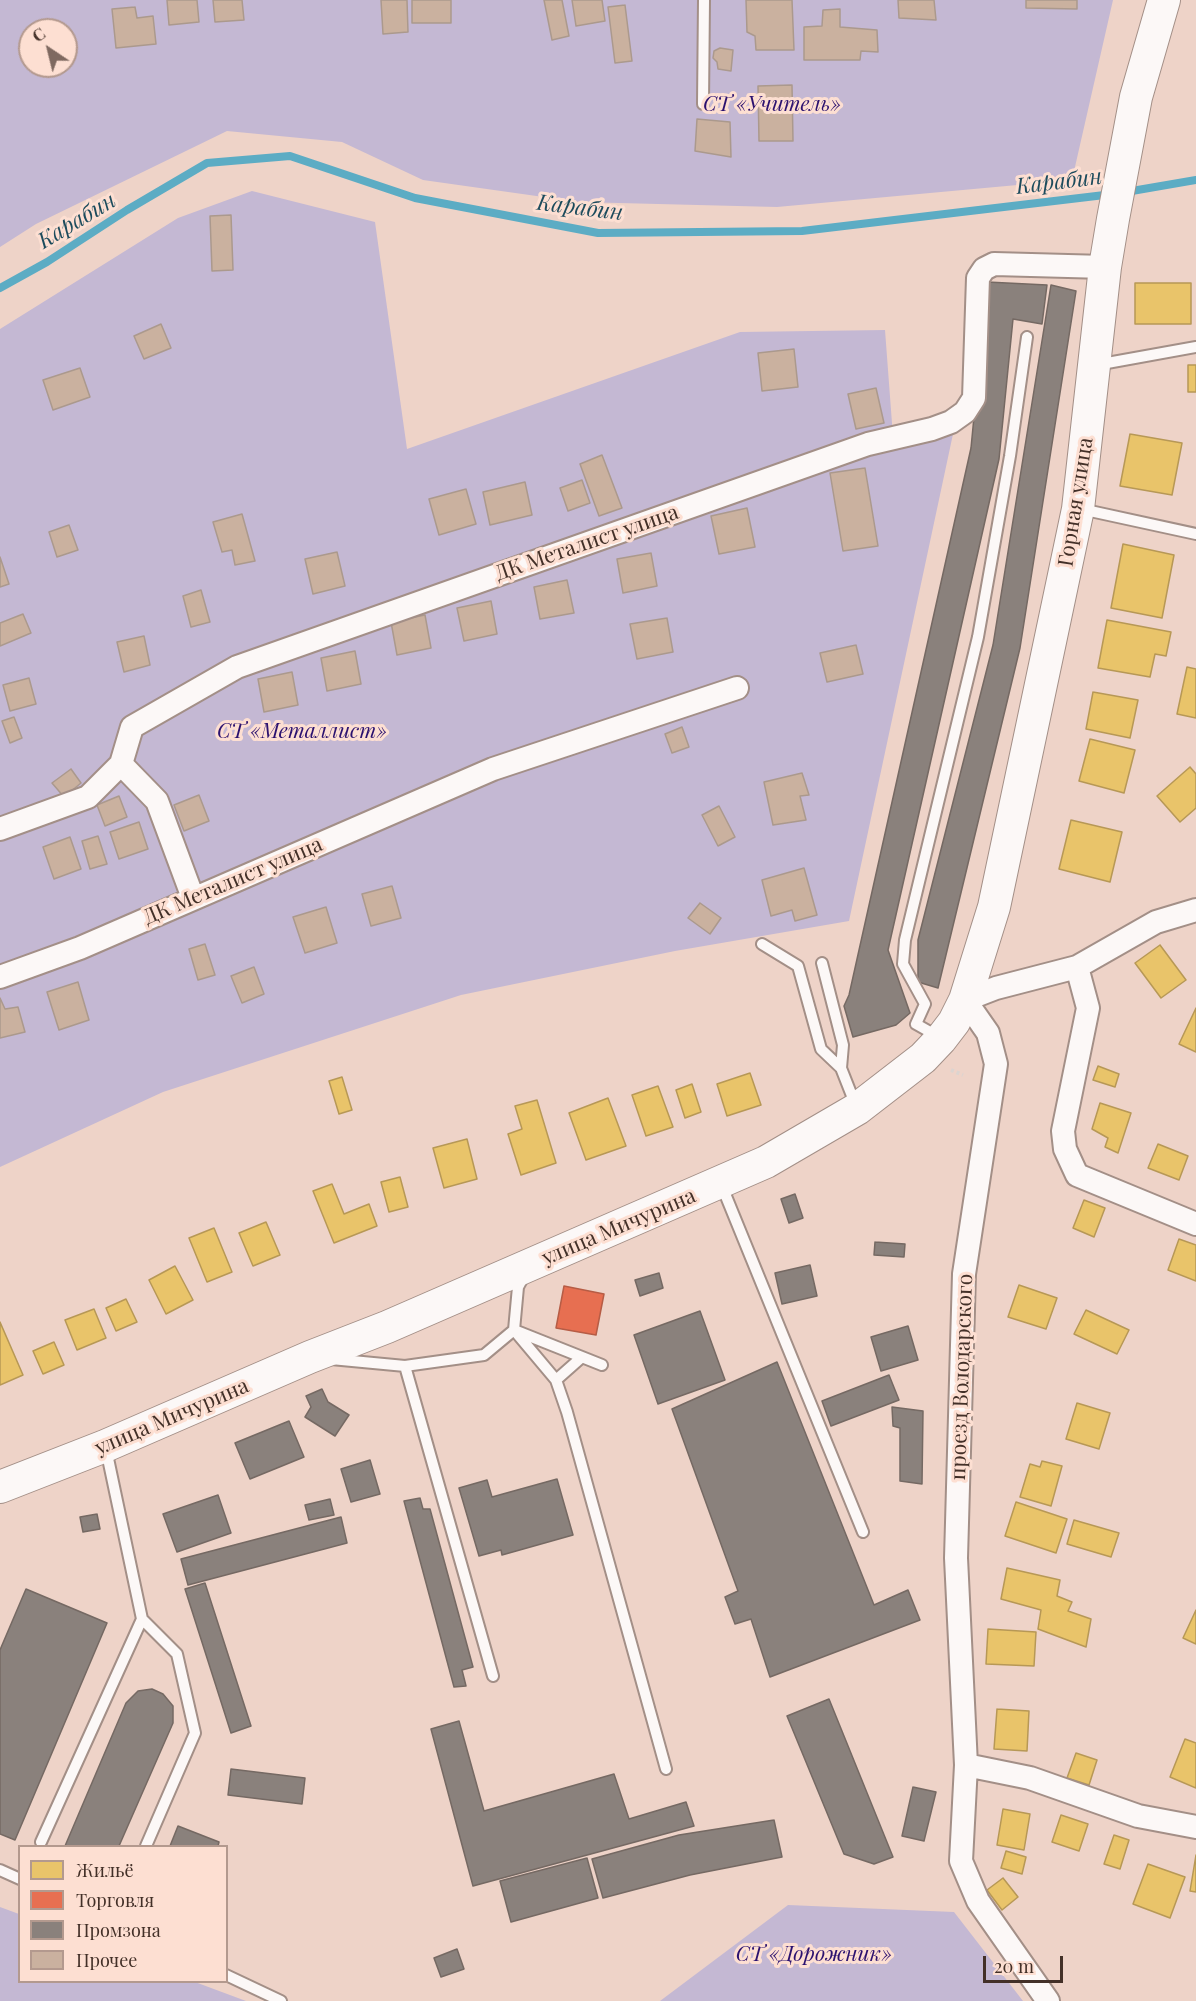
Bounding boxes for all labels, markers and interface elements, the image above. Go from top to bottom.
north arrow [18,18,78,78]
text: С [28,23,49,46]
park label: СТ «Учитель» [703,91,841,117]
water label: Карабин [1015,164,1103,200]
water label: Карабин [33,187,121,255]
water label: Карабин [536,190,624,226]
street label: Горная улица [1053,436,1099,568]
street label: ДК Металист улица [492,500,682,586]
park label: СТ «Металлист» [217,718,387,744]
street label: ДК Металист улица [140,832,326,930]
street label: улица Мичурина [538,1183,700,1271]
street label: проезд Володарского [946,1273,978,1481]
street label: улица Мичурина [91,1373,253,1461]
legend [18,1845,228,1983]
text: Жильё [76,1858,134,1882]
text: Торговля [76,1888,154,1912]
text: Промзона [76,1918,161,1942]
park label: СТ «Дорожник» [736,1941,892,1967]
scale bar [986,1944,1066,1982]
text: Прочее [76,1948,137,1972]
text: 20 m [994,1954,1034,1978]

